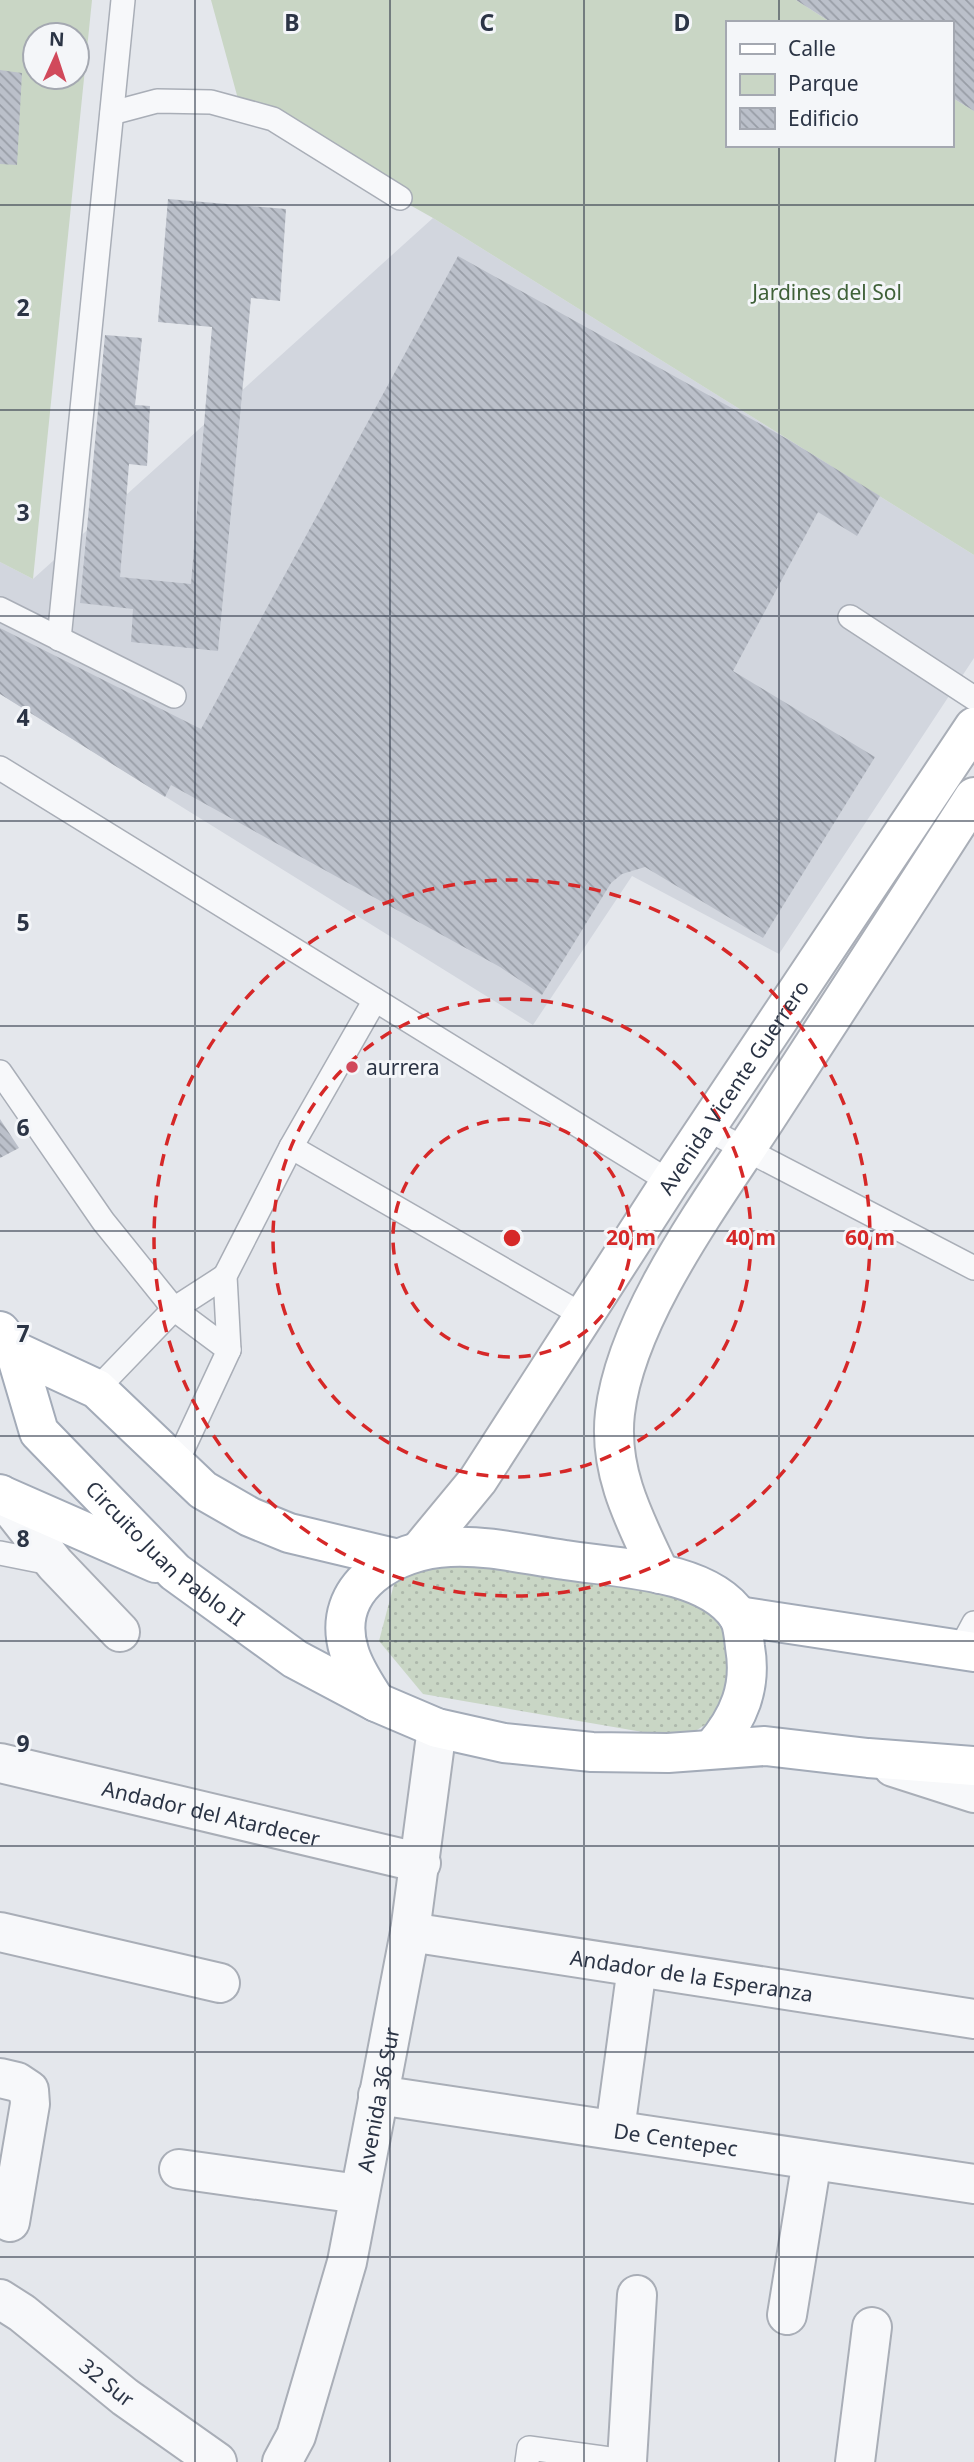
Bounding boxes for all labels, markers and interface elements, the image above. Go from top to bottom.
text: B [284,6,300,38]
text: C [480,6,495,38]
text: D [674,6,690,38]
north arrow [21,21,91,91]
legend [726,21,953,147]
text: N [48,26,65,52]
text: Calle [788,34,836,62]
text: Parque [788,69,858,97]
text: Edificio [788,104,859,132]
park label: Jardines del Sol [750,278,902,306]
text: 2 [16,291,30,323]
text: 3 [16,496,30,528]
text: 4 [16,701,30,733]
text: 5 [16,906,30,938]
street label: Avenida Vicente Guerrero [652,975,815,1200]
place label: aurrera [366,1053,440,1081]
marker: aurrera [344,1059,360,1075]
text: 6 [16,1111,30,1143]
text: 20 m [606,1223,656,1251]
text: 40 m [726,1223,776,1251]
text: 60 m [845,1223,895,1251]
centre of rings [500,1226,524,1250]
text: 7 [16,1317,30,1349]
street label: Circuito Juan Pablo II [80,1474,250,1632]
text: 8 [16,1522,30,1554]
text: 9 [16,1727,30,1759]
street label: Andador del Atardecer [99,1774,323,1853]
street label: Andador de la Esperanza [568,1943,815,2008]
street label: Avenida 36 Sur [350,2025,406,2175]
street label: De Centepec [612,2116,740,2163]
street label: 32 Sur [74,2352,140,2413]

